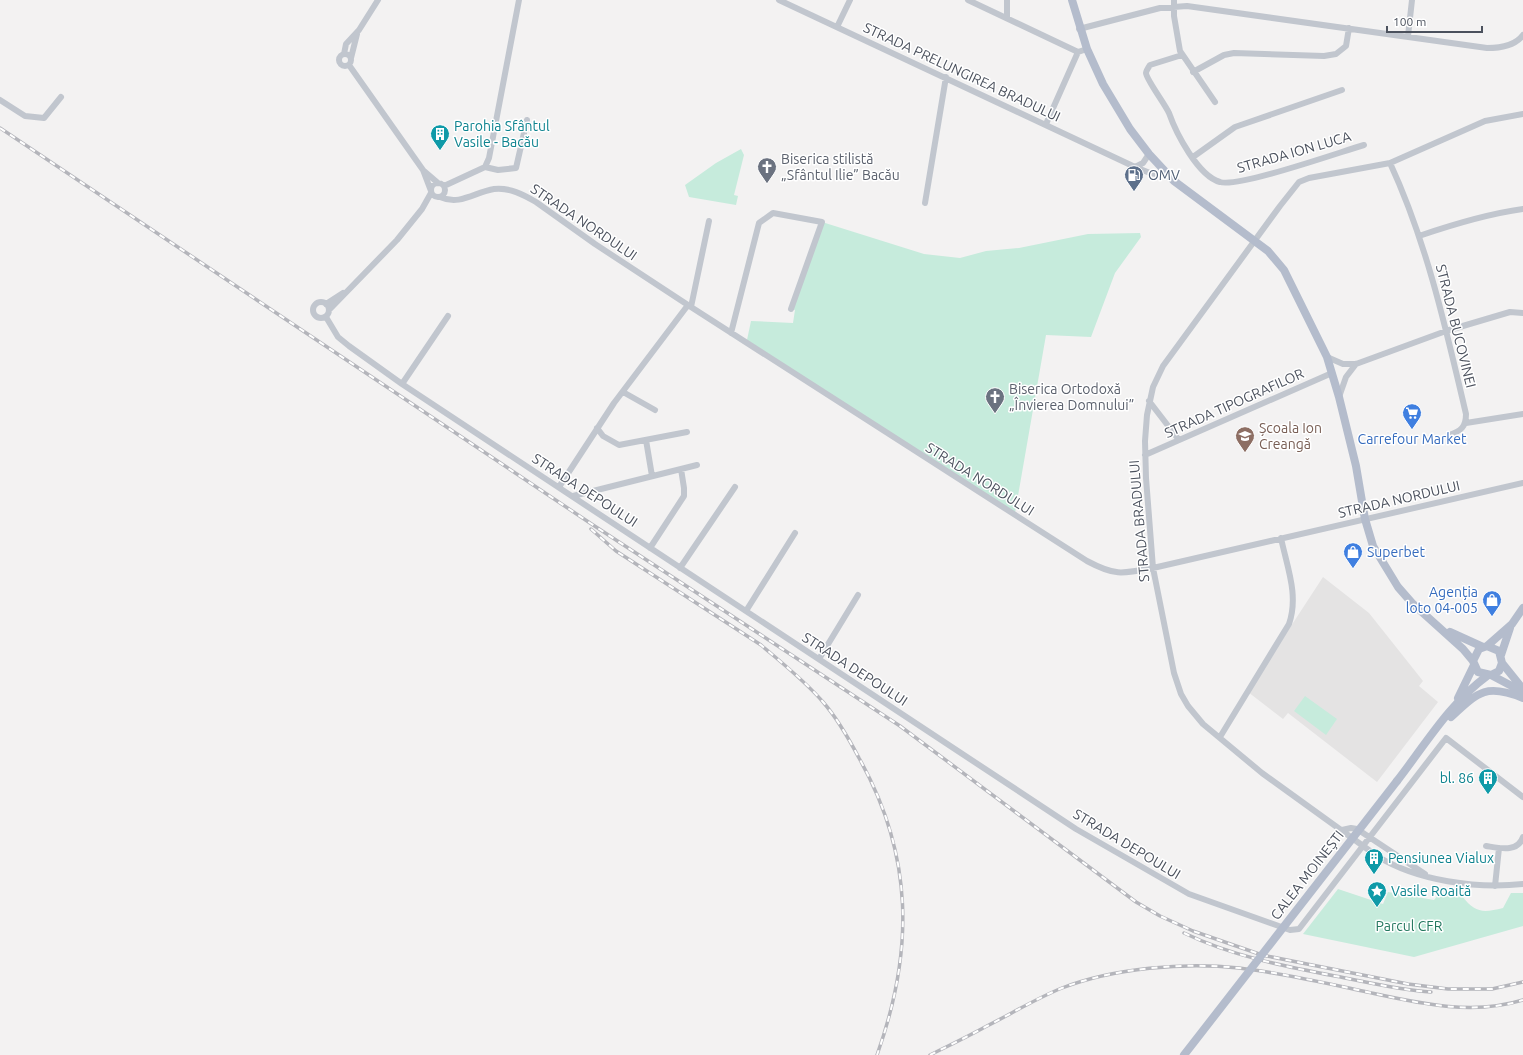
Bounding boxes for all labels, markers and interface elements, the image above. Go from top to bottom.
scale bar [1387,8,1482,34]
text: 100 m [1393,15,1426,28]
street label: STRADA PRELUNGIREA BRADULUI [861,19,1063,125]
place label: Parohia Sfântul Vasile - Bacău [454,118,550,150]
building icon: Parohia Sfântul Vasile - Bacău [429,123,451,151]
street label: STRADA ION LUCA [1235,128,1353,176]
place label: Biserica stilistă „Sfântul Ilie” Bacău [781,151,900,183]
church icon: Biserica stilistă „Sfântul Ilie” Bacău [756,156,778,184]
fuel station icon: OMV [1123,164,1145,192]
place label: OMV [1148,167,1180,183]
street label: STRADA NORDULUI [528,181,640,263]
street label: STRADA BUCOVINEI [1433,263,1479,389]
street label: STRADA TIPOGRAFILOR [1162,365,1306,441]
place label: Biserica Ortodoxă „Învierea Domnului” [1009,381,1134,413]
church icon: Biserica Ortodoxă „Învierea Domnului” [984,386,1006,414]
supermarket icon: Carrefour Market [1401,402,1423,430]
place label: Școala Ion Creangă [1259,420,1322,452]
school or university icon: Școala Ion Creangă [1234,425,1256,453]
place label: Carrefour Market [1358,431,1467,447]
street label: STRADA NORDULUI [923,439,1037,519]
street label: STRADA DEPOULUI [529,450,641,530]
street label: STRADA BRADULUI [1126,459,1152,583]
street label: STRADA NORDULUI [1337,477,1461,521]
shop icon: Superbet [1342,541,1364,569]
place label: Superbet [1367,544,1425,560]
place label: Agenția loto 04-005 [1406,584,1478,616]
shop icon: Agenția loto 04-005 [1481,589,1503,617]
street label: STRADA DEPOULUI [799,629,911,709]
building icon: bl. 86 [1477,767,1499,795]
place label: bl. 86 [1440,770,1474,786]
street label: STRADA DEPOULUI [1071,806,1183,882]
street label: CALEA MOINEȘTI [1267,827,1347,923]
building icon: Pensiunea Vialux [1363,847,1385,875]
place label: Pensiunea Vialux [1388,850,1494,866]
place icon: Vasile Roaită [1366,880,1388,908]
place label: Vasile Roaită [1391,883,1471,899]
park label: Parcul CFR [1376,918,1443,934]

